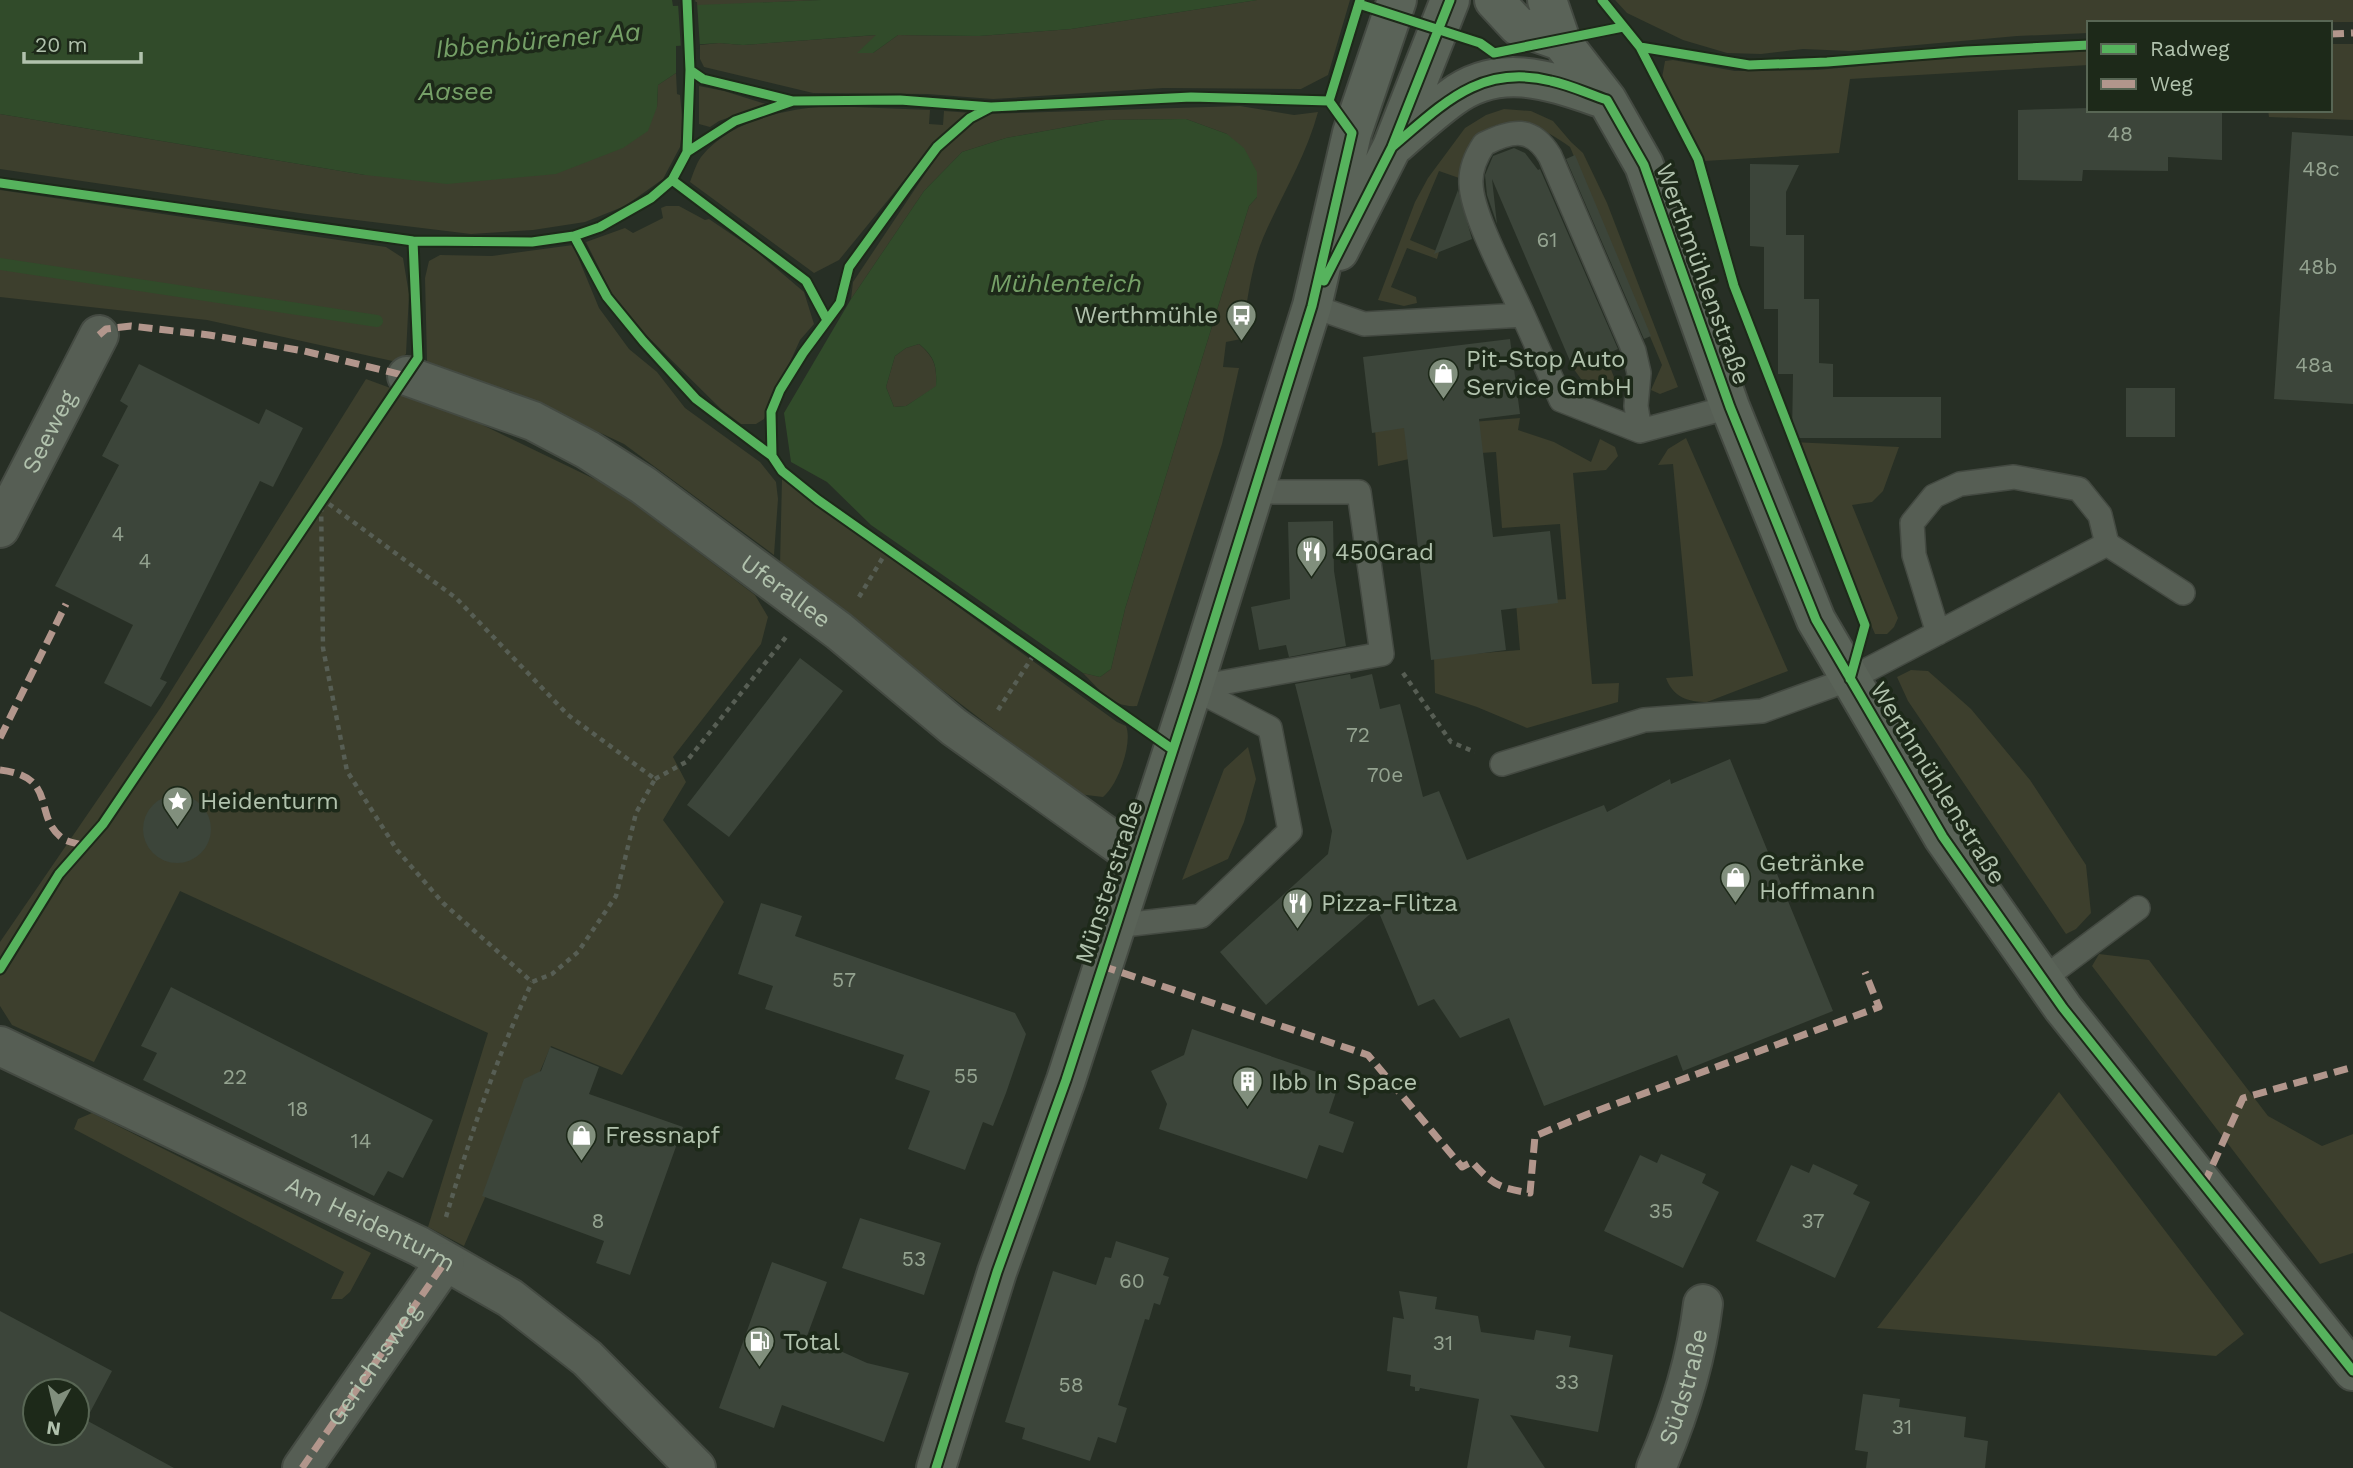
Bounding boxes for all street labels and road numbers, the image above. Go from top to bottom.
street label: Werthmühlenstraße [1650,160,1756,388]
street label: Seeweg [16,386,82,478]
street label: Uferallee [735,549,836,634]
street label: Werthmühlenstraße [1864,677,2012,889]
street label: Münsterstraße [1069,797,1149,967]
street label: Am Heidenturm [281,1170,460,1278]
street label: Gerichtsweg [321,1297,427,1432]
street label: Südstraße [1653,1327,1713,1449]

